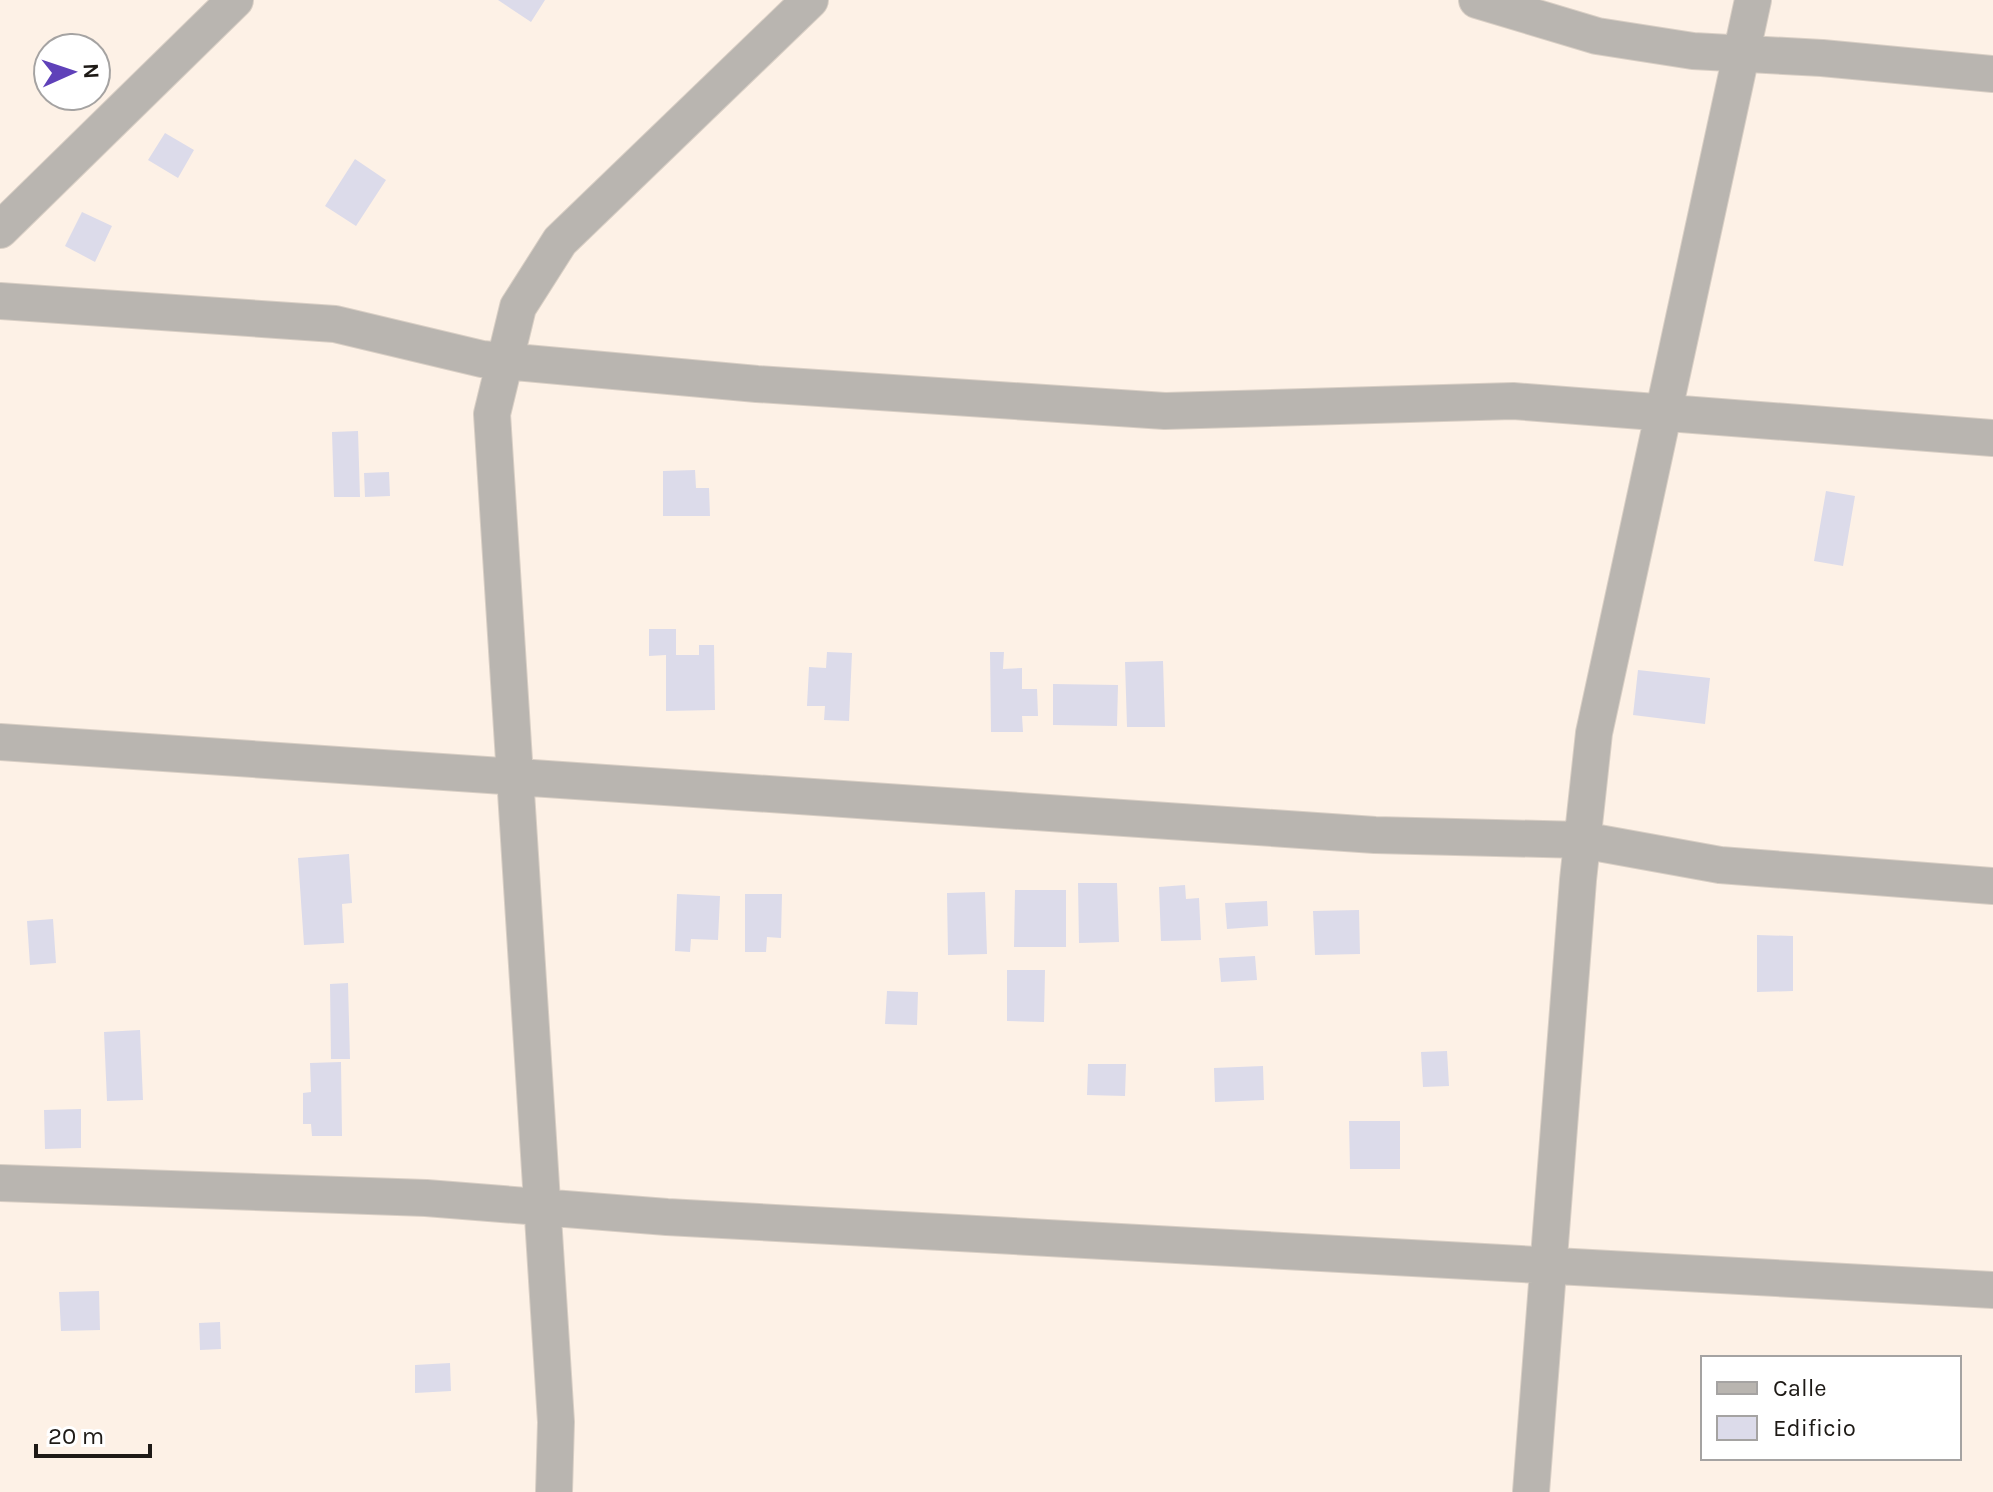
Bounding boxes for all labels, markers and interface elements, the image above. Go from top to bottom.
north arrow [32,32,112,112]
text: N [78,62,104,80]
legend [1701,1356,1961,1460]
text: Calle [1773,1374,1827,1402]
scale bar [36,1408,150,1458]
text: Edificio [1773,1414,1856,1442]
text: 20 m [48,1422,104,1450]

